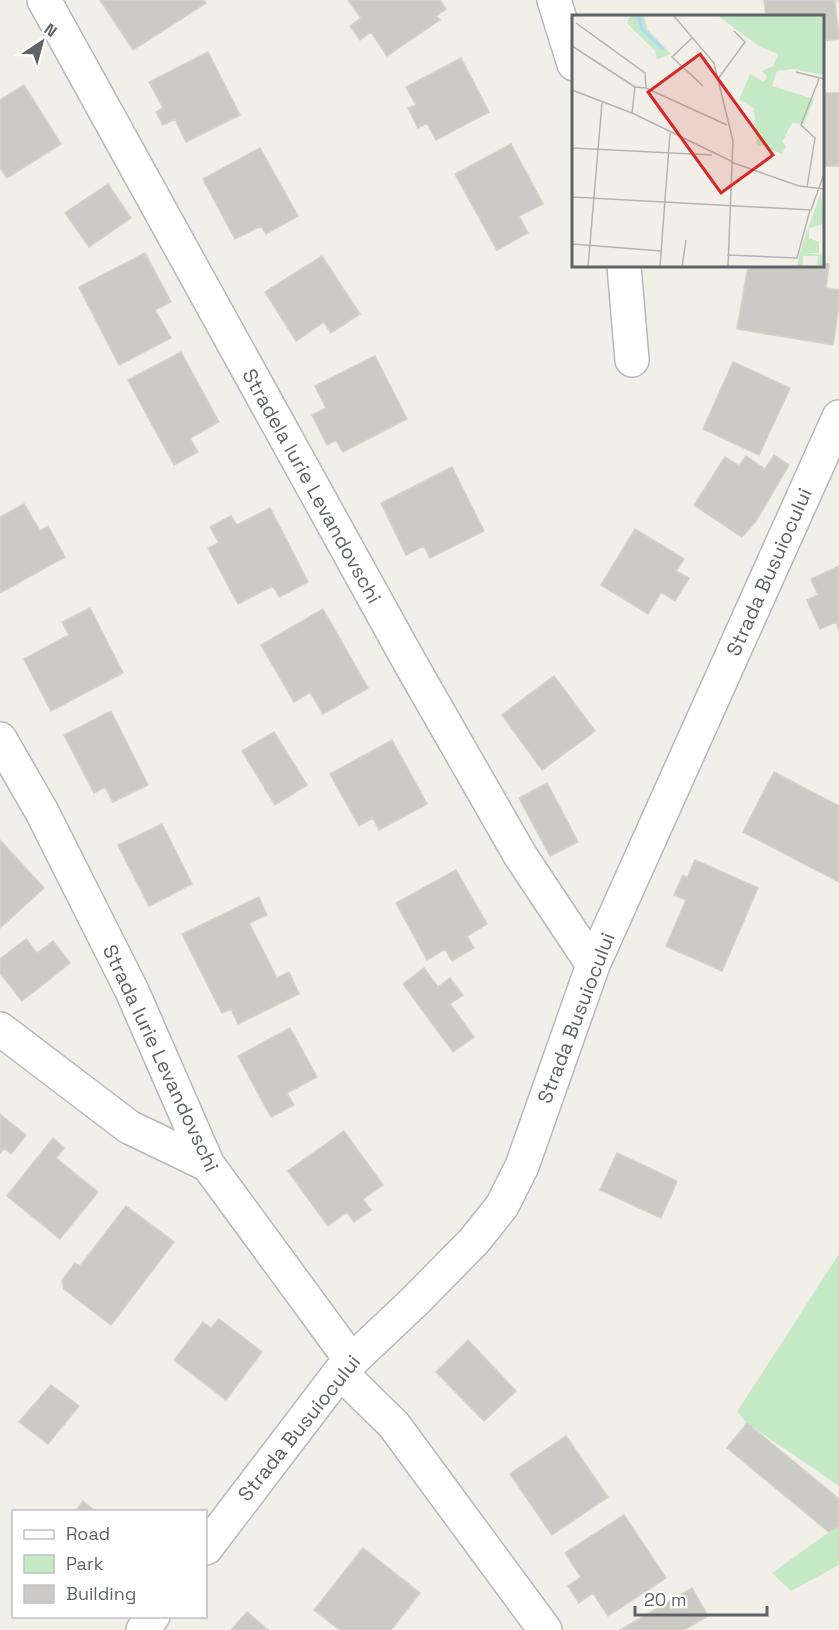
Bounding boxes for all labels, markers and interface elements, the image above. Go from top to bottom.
north arrow [12,12,72,72]
inset map [572,15,824,267]
text: N [40,19,61,42]
street label: Stradela Iurie Levandovschi [237,364,387,608]
street label: Strada Busuiocului [720,484,818,660]
street label: Strada Busuiocului [531,929,621,1107]
street label: Strada Iurie Levandovschi [97,940,225,1176]
street label: Strada Busuiocului [232,1349,366,1507]
legend [12,1510,207,1618]
text: Road [66,1522,110,1545]
text: Park [66,1552,104,1575]
scale bar [635,1579,767,1617]
text: Building [66,1582,136,1605]
text: 20 m [644,1588,687,1611]

